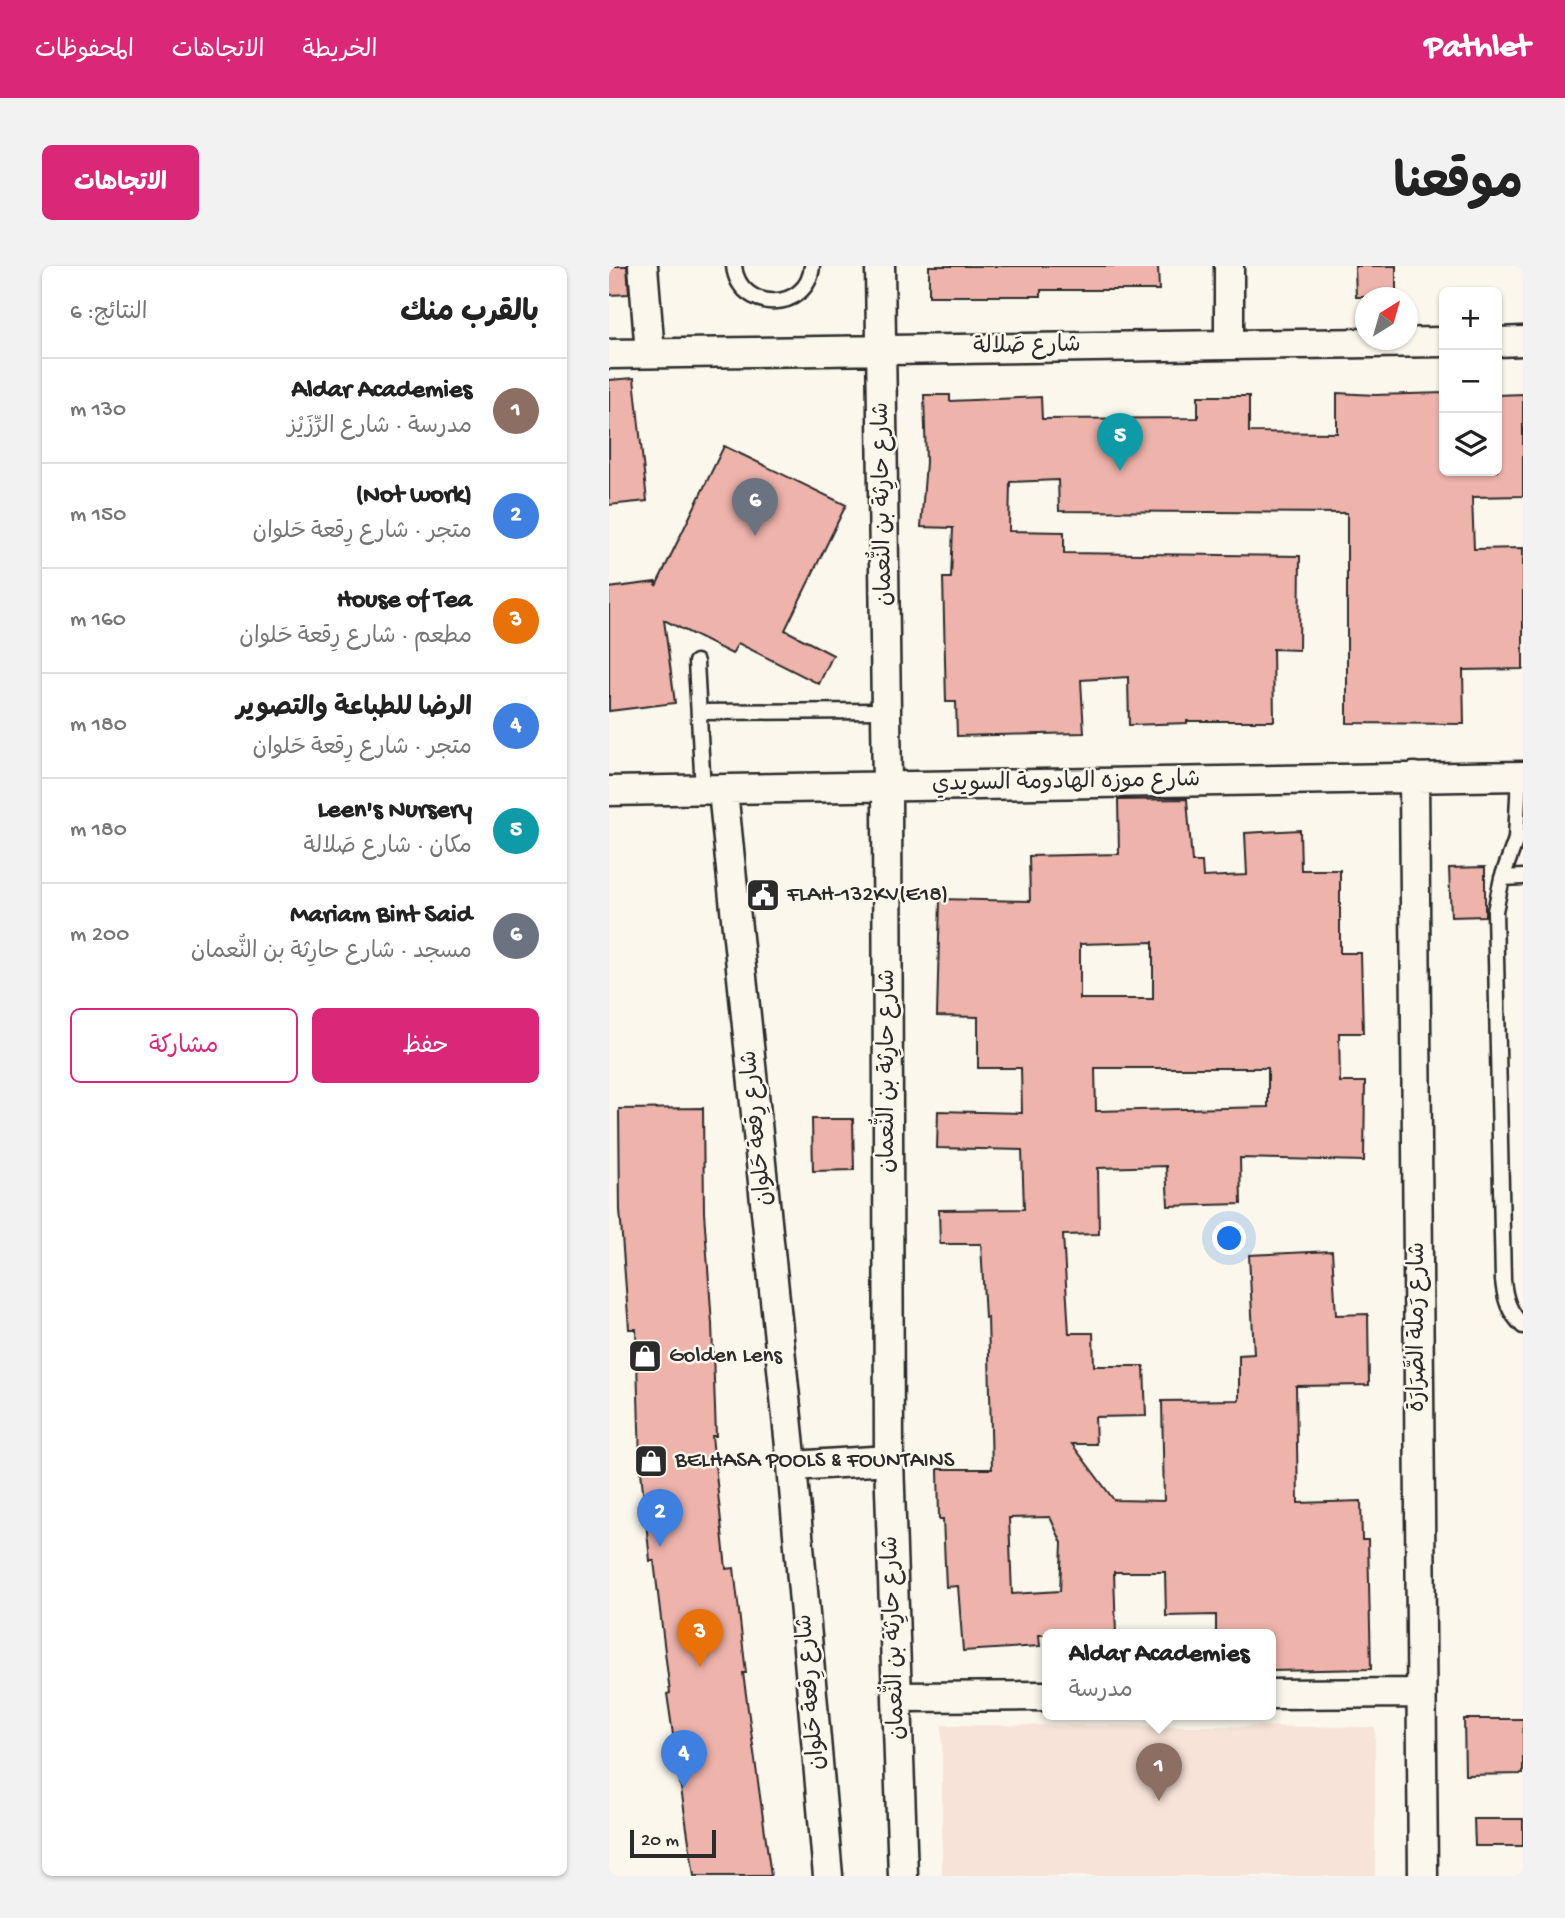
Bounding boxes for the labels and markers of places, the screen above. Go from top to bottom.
pin: 5 [1097,413,1143,471]
pin: 6 [732,478,778,536]
public building icon: FLAH-132KV(E18) [744,876,782,914]
place label: FLAH-132KV(E18) [786,882,948,909]
shop icon: Golden Lens [626,1337,664,1375]
place label: Golden Lens [669,1343,782,1370]
shop icon: BELHASA POOLS & FOUNTAINS [632,1442,670,1480]
place label: BELHASA POOLS & FOUNTAINS [674,1448,955,1475]
pin: 2 [637,1489,683,1547]
pin: 3 [677,1609,723,1667]
pin: 4 [661,1730,707,1788]
pin: 1 [1136,1743,1182,1801]

